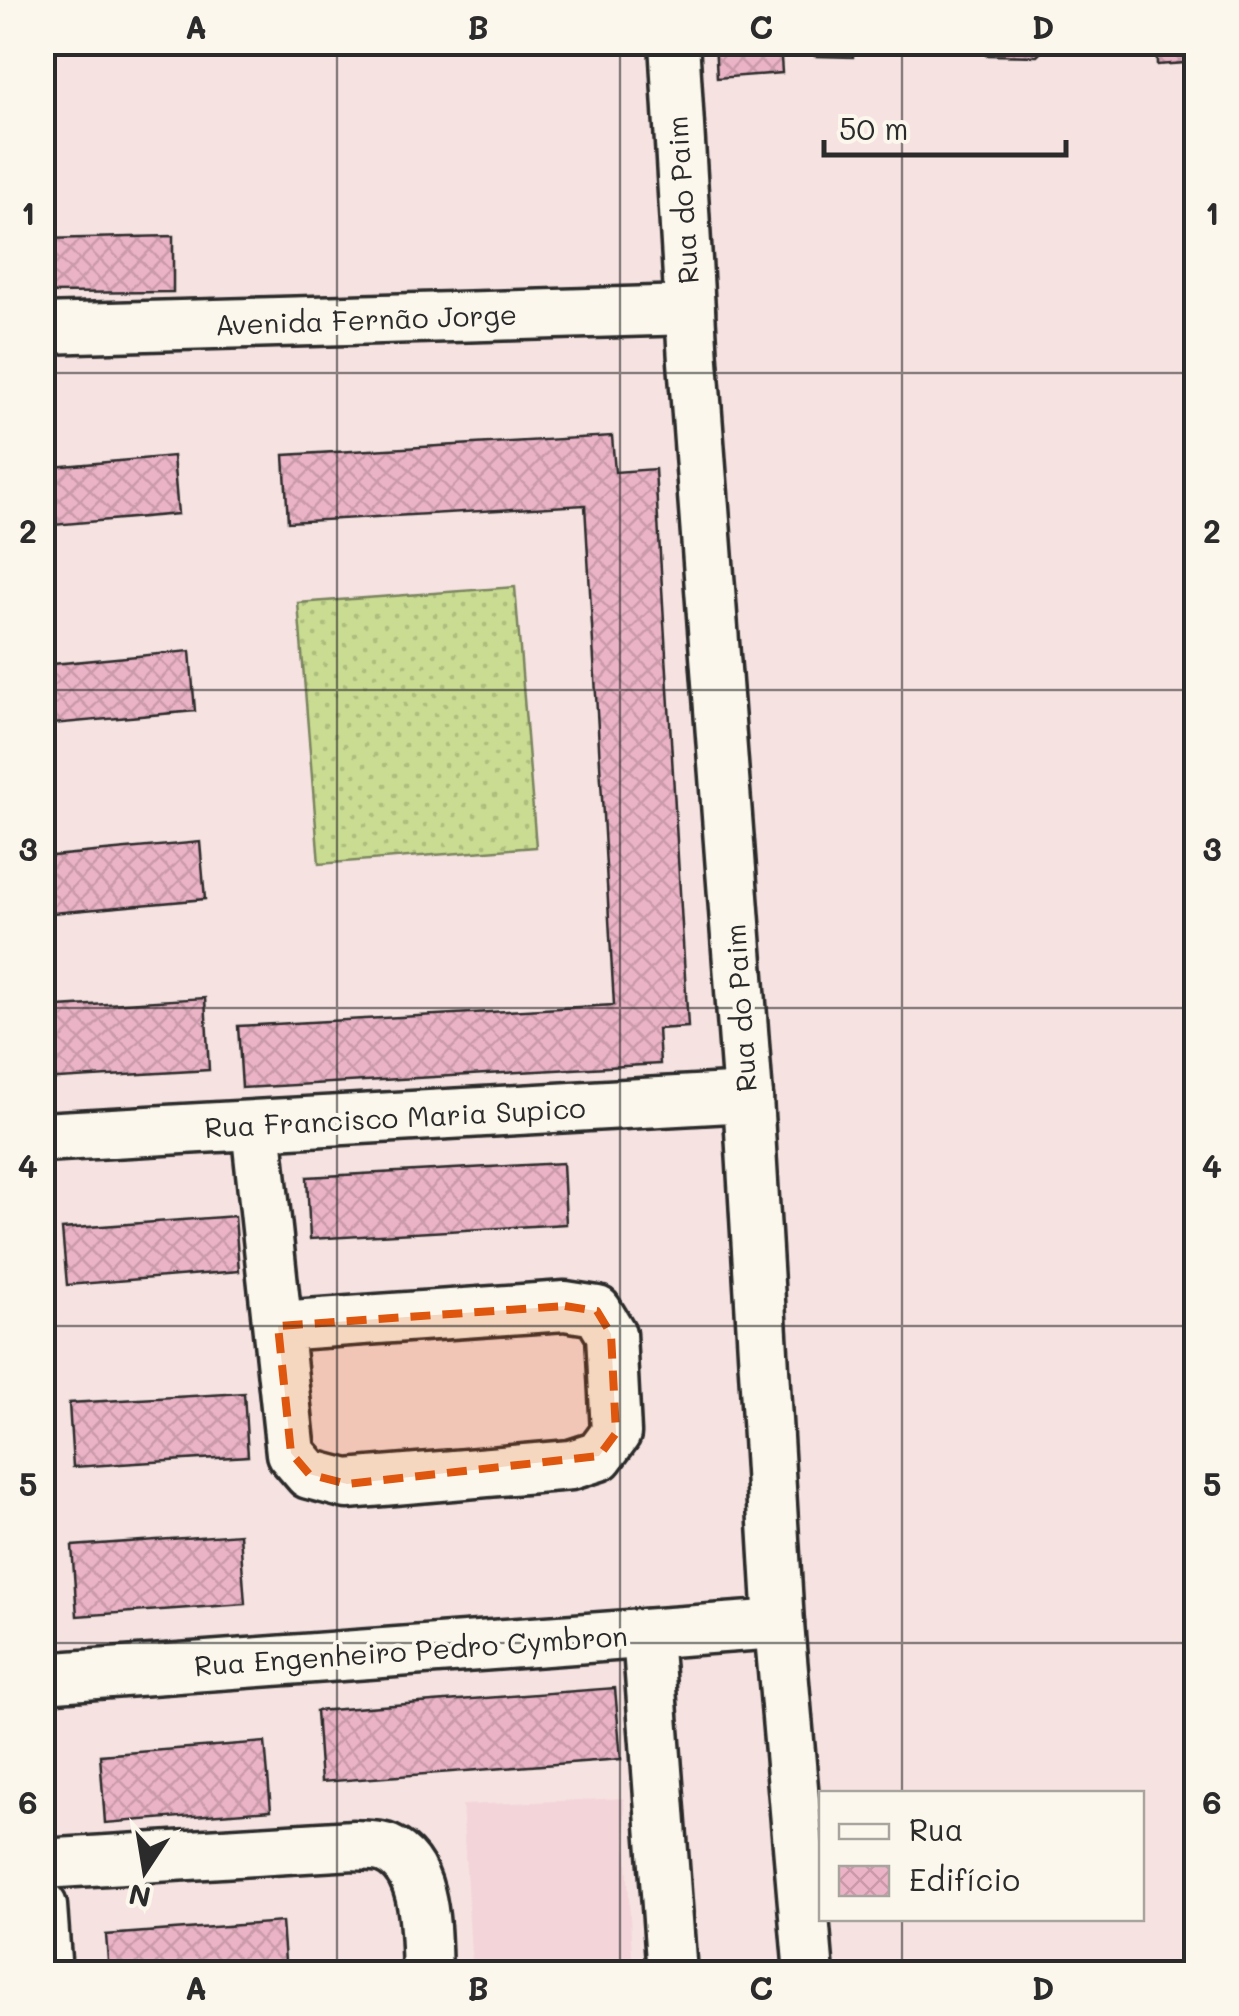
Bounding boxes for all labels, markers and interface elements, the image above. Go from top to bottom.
text: A [185,5,207,47]
text: B [467,5,489,47]
text: C [749,5,773,47]
text: D [1032,5,1054,47]
scale bar [824,95,1066,157]
text: 50 m [839,108,909,148]
street label: Rua do Paim [658,115,706,285]
text: 1 [21,191,35,233]
text: 1 [1205,191,1219,233]
street label: Avenida Fernão Jorge [214,296,518,342]
text: 2 [19,509,37,551]
text: 2 [1203,509,1221,551]
text: 3 [18,827,38,869]
text: 3 [1202,827,1222,869]
street label: Rua do Paim [716,923,764,1093]
street label: Rua Francisco Maria Supico [203,1089,587,1145]
text: 4 [18,1144,38,1186]
text: 4 [1202,1144,1222,1186]
text: 5 [19,1462,37,1504]
text: 5 [1203,1462,1221,1504]
street label: Rua Engenheiro Pedro Cymbron [193,1617,629,1683]
text: 6 [18,1780,38,1822]
text: 6 [1202,1780,1222,1822]
legend [819,1791,1144,1921]
text: Rua [909,1809,963,1849]
north arrow [95,1821,195,1921]
text: Edifício [909,1859,1020,1899]
text: N [125,1877,154,1916]
text: A [185,1966,207,2008]
text: B [467,1966,489,2008]
text: C [749,1966,773,2008]
text: D [1032,1966,1054,2008]

